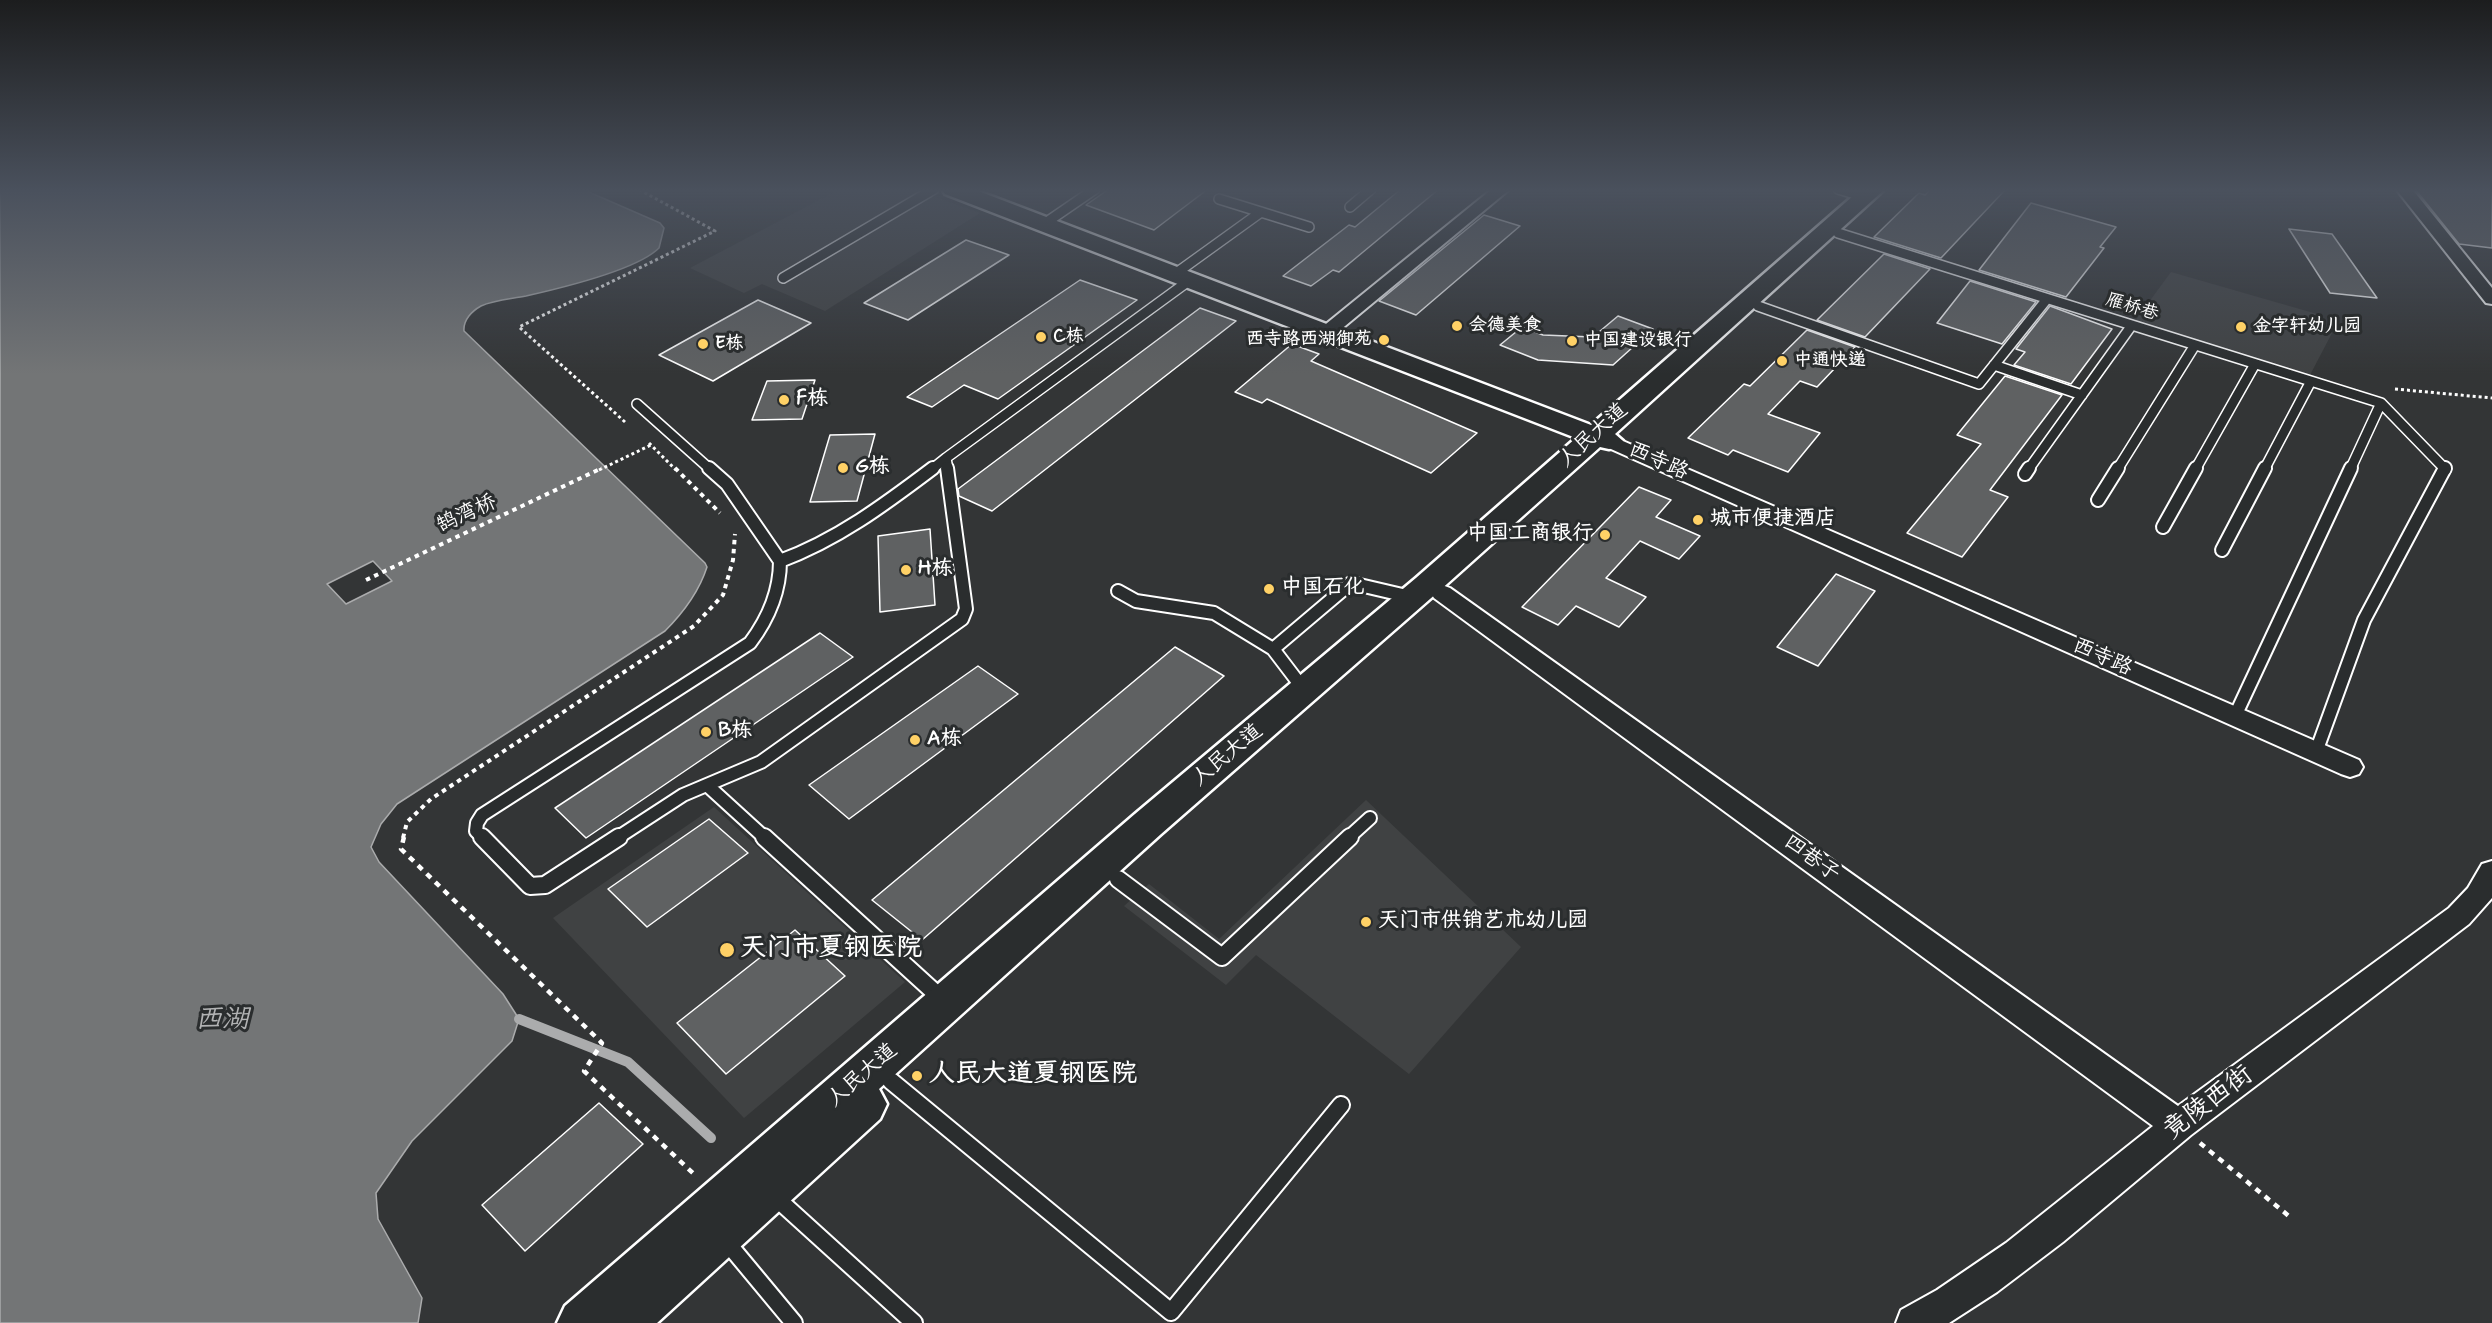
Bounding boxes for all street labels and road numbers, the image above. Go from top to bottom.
street label: 雁桥巷 [2103,290,2161,326]
street label: 人民大道 [1554,399,1634,473]
street label: 西寺路 [1624,438,1692,486]
street label: 鹄湾桥 [433,490,501,540]
street label: 西寺路 [2068,634,2136,682]
street label: 人民大道 [1188,719,1268,793]
street label: 四巷子 [1778,830,1844,888]
street label: 人民大道 [823,1039,903,1113]
street label: 竟陵西街 [2158,1060,2260,1148]

